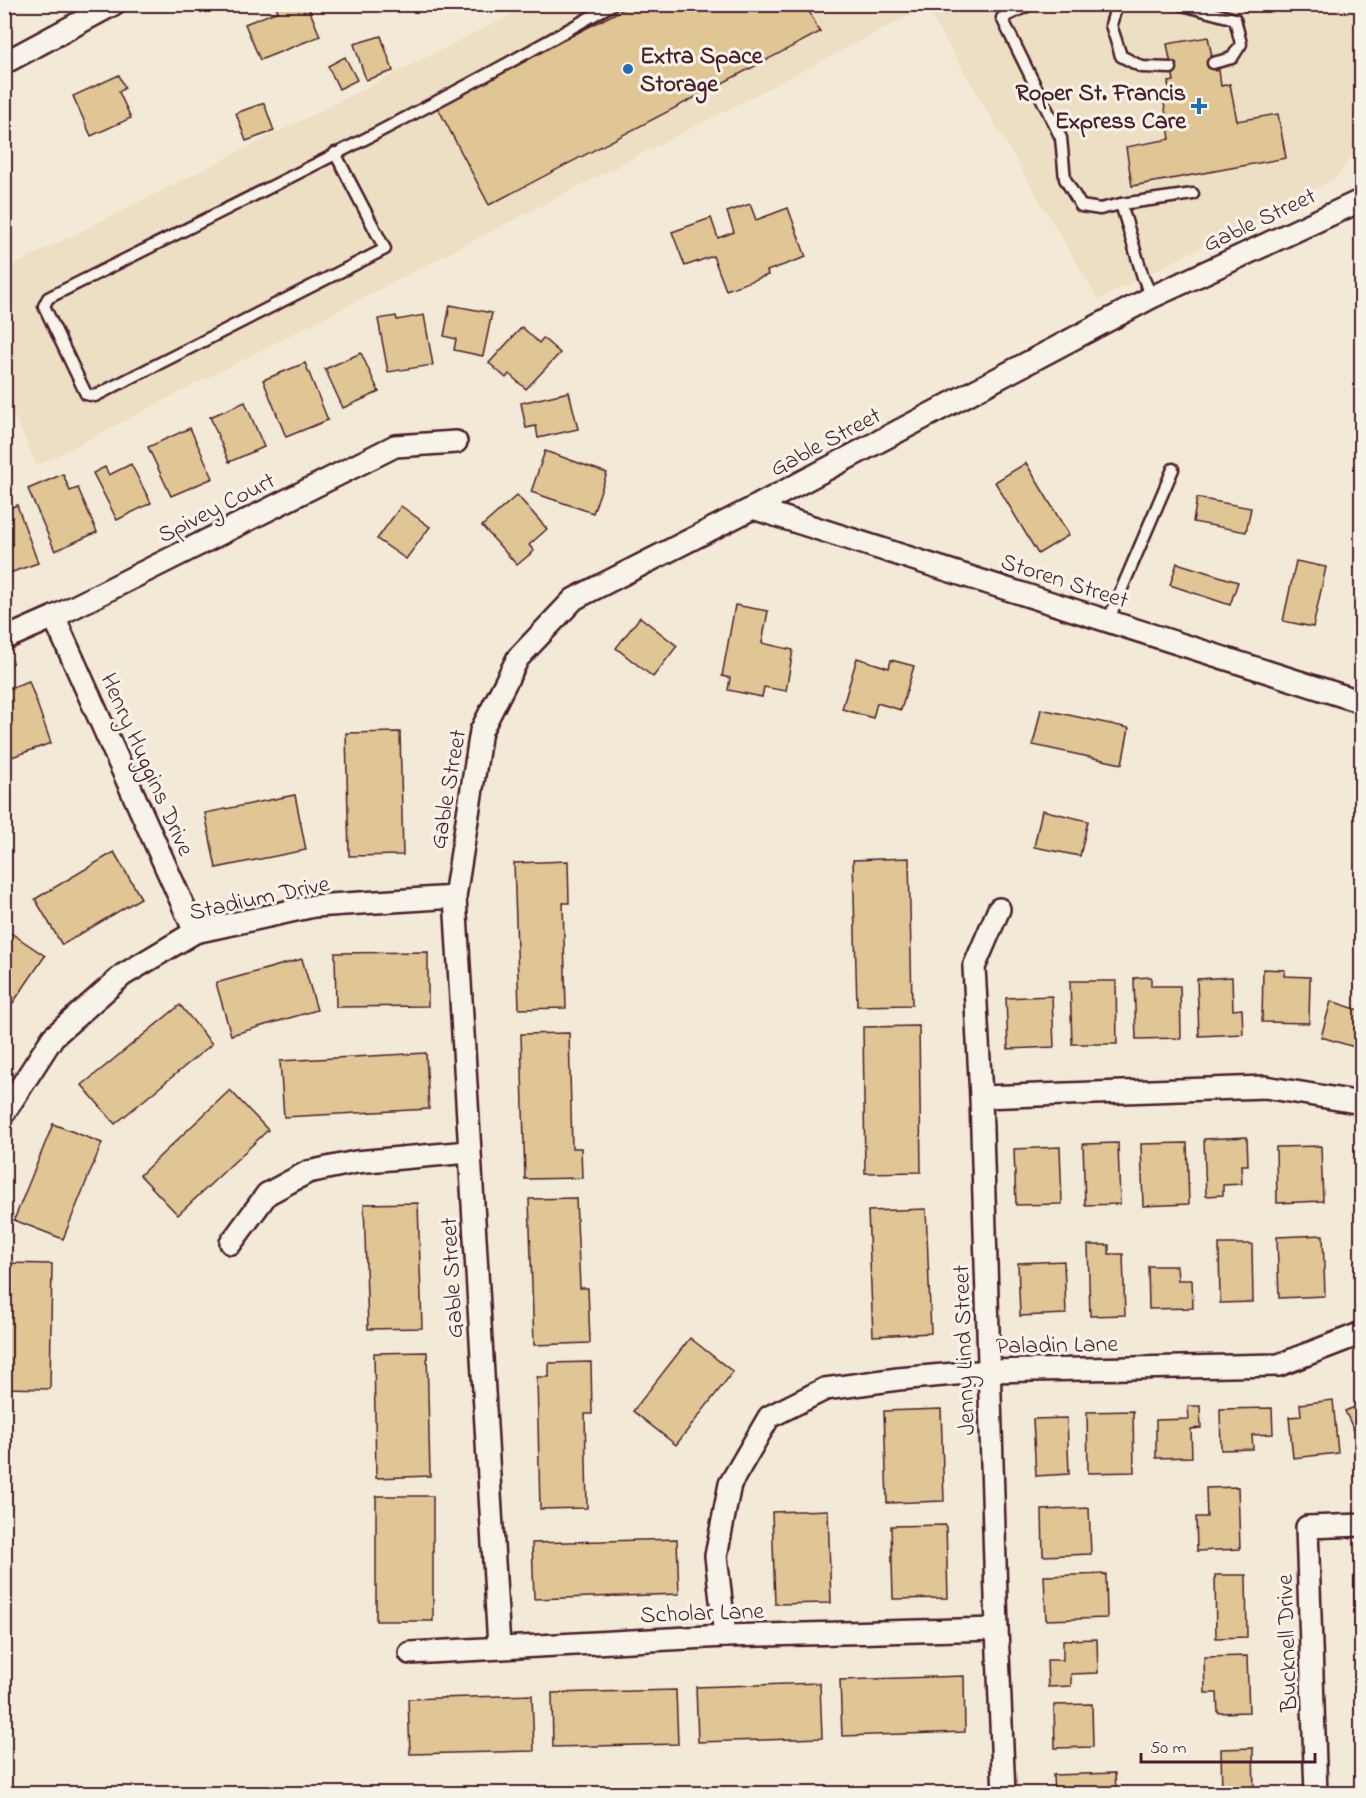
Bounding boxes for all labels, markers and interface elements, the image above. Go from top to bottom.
place label: Extra Space Storage [640,40,764,104]
marker: Extra Space Storage [621,62,635,76]
place label: Roper St. Francis Express Care [1016,77,1187,140]
marker: Roper St. Francis Express Care [1190,97,1208,115]
street label: Gable Street [1198,180,1322,263]
street label: Gable Street [764,399,888,487]
street label: Spivey Court [152,465,282,555]
street label: Storen Street [996,545,1133,619]
street label: Henry Huggins Drive [89,668,202,863]
street label: Gable Street [422,727,477,852]
street label: Stadium Drive [186,867,333,931]
street label: Gable Street [433,1216,474,1339]
street label: Jenny Lind Street [945,1264,987,1436]
street label: Paladin Lane [996,1328,1119,1365]
street label: Bucknell Drive [1269,1573,1308,1713]
street label: Scholar Lane [639,1595,765,1634]
scale bar [1141,1726,1315,1764]
text: 50 m [1150,1736,1187,1762]

